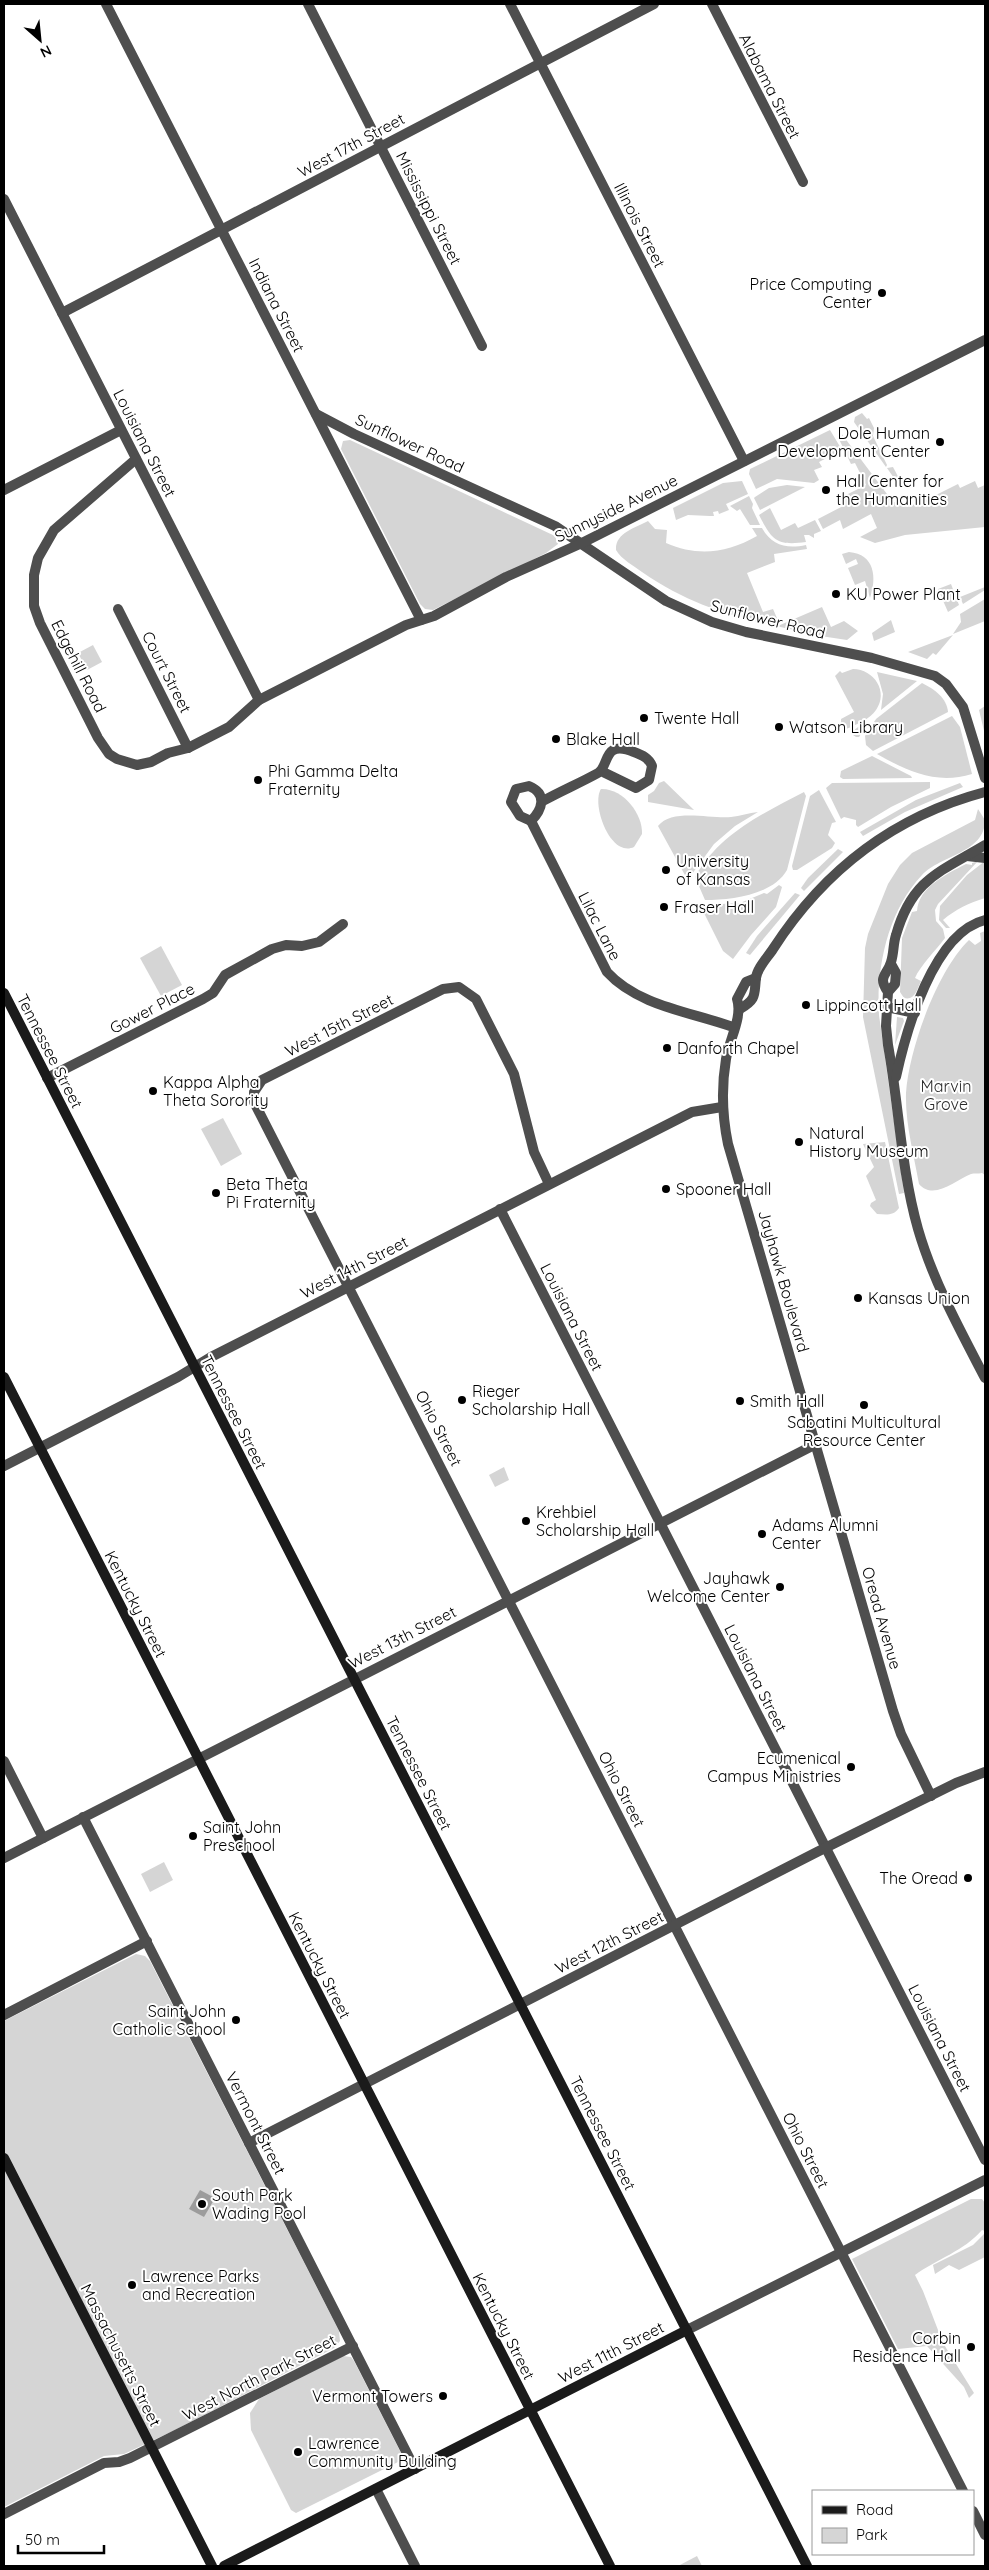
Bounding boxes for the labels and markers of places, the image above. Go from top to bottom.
place label: Price Computing Center [750,274,872,312]
marker: Price Computing Center [876,287,888,299]
place label: Dole Human Development Center [777,423,930,461]
marker: Dole Human Development Center [934,436,946,448]
place label: Hall Center for the Humanities [836,471,947,509]
marker: Hall Center for the Humanities [820,484,832,496]
place label: KU Power Plant [846,584,961,604]
marker: KU Power Plant [830,588,842,600]
place label: Twente Hall [654,708,739,728]
marker: Twente Hall [638,712,650,724]
place label: Watson Library [789,717,903,737]
marker: Watson Library [773,721,785,733]
place label: Blake Hall [566,729,640,749]
marker: Blake Hall [550,733,562,745]
place label: Phi Gamma Delta Fraternity [268,761,398,799]
marker: Phi Gamma Delta Fraternity [252,774,264,786]
place label: University of Kansas [676,851,750,889]
marker: University of Kansas [660,864,672,876]
place label: Fraser Hall [674,897,754,917]
marker: Fraser Hall [658,901,670,913]
place label: Lippincott Hall [816,995,922,1015]
marker: Lippincott Hall [800,999,812,1011]
place label: Danforth Chapel [677,1038,799,1058]
marker: Danforth Chapel [661,1042,673,1054]
place label: Kappa Alpha Theta Sorority [163,1072,269,1110]
marker: Kappa Alpha Theta Sorority [147,1085,159,1097]
place label: Natural History Museum [809,1123,929,1161]
marker: Natural History Museum [793,1136,805,1148]
place label: Beta Theta Pi Fraternity [226,1174,316,1212]
place label: Spooner Hall [676,1179,771,1199]
marker: Spooner Hall [660,1183,672,1195]
marker: Beta Theta Pi Fraternity [210,1187,222,1199]
place label: Kansas Union [868,1288,970,1308]
marker: Kansas Union [852,1292,864,1304]
place label: Rieger Scholarship Hall [472,1381,590,1419]
place label: Smith Hall [750,1391,824,1411]
marker: Rieger Scholarship Hall [456,1394,468,1406]
marker: Smith Hall [734,1395,746,1407]
marker: Sabatini Multicultural Resource Center [858,1399,870,1411]
place label: Sabatini Multicultural Resource Center [787,1412,941,1450]
place label: Krehbiel Scholarship Hall [536,1502,654,1540]
marker: Krehbiel Scholarship Hall [520,1515,532,1527]
place label: Adams Alumni Center [772,1515,879,1553]
marker: Adams Alumni Center [756,1528,768,1540]
place label: Jayhawk Welcome Center [647,1568,770,1606]
marker: Jayhawk Welcome Center [774,1581,786,1593]
place label: Ecumenical Campus Ministries [707,1748,841,1786]
marker: Ecumenical Campus Ministries [845,1761,857,1773]
place label: Saint John Preschool [203,1817,281,1855]
marker: Saint John Preschool [187,1830,199,1842]
place label: The Oread [879,1868,958,1888]
marker: The Oread [962,1872,974,1884]
place label: Saint John Catholic School [113,2001,226,2039]
marker: Saint John Catholic School [230,2014,242,2026]
place label: South Park Wading Pool [212,2185,306,2223]
marker: South Park Wading Pool [196,2198,208,2210]
place label: Lawrence Parks and Recreation [142,2266,259,2304]
marker: Lawrence Parks and Recreation [126,2279,138,2291]
place label: Corbin Residence Hall [852,2328,961,2366]
marker: Corbin Residence Hall [965,2341,977,2353]
place label: Vermont Towers [312,2386,433,2406]
marker: Vermont Towers [437,2390,449,2402]
place label: Lawrence Community Building [308,2433,457,2471]
marker: Lawrence Community Building [292,2446,304,2458]

